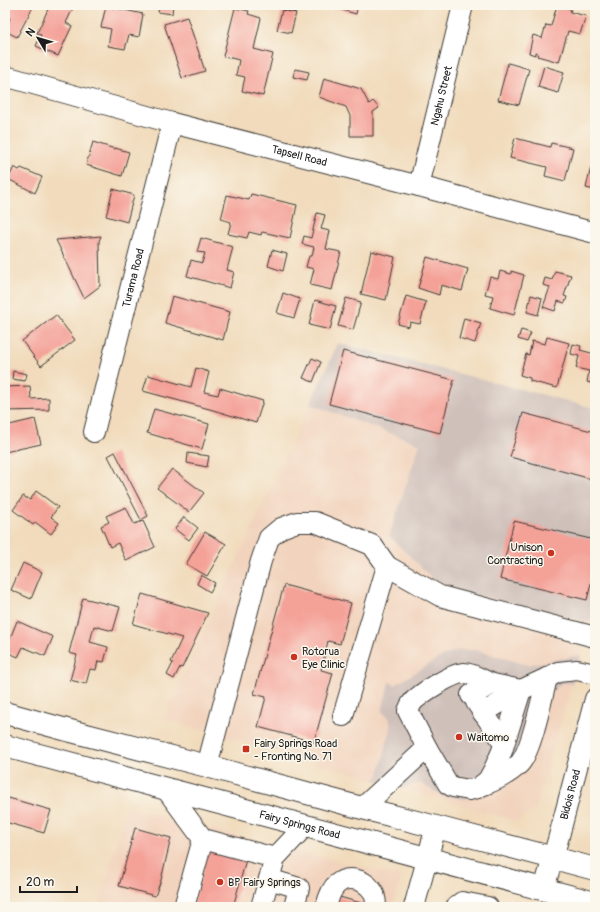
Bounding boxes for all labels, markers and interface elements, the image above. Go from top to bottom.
north arrow [18,18,58,58]
text: N [23,25,38,39]
street label: Ngahu Street [427,64,455,127]
street label: Tapsell Road [270,142,328,169]
street label: Turama Road [119,247,147,309]
place label: Unison Contracting [487,541,543,567]
marker: Unison Contracting [546,548,556,558]
place label: Rotorua Eye Clinic [302,645,346,671]
marker: Rotorua Eye Clinic [289,652,299,662]
place label: Waitomo [467,731,509,744]
marker: Waitomo [454,732,464,742]
place label: Fairy Springs Road - Fronting No. 71 [254,737,337,763]
marker: Fairy Springs Road - Fronting No. 71 [241,744,251,754]
street label: Bidois Road [557,768,583,821]
street label: Fairy Springs Road [258,807,342,841]
scale bar [20,868,77,894]
text: 20 m [26,875,55,890]
place label: BP Fairy Springs [228,876,301,889]
marker: BP Fairy Springs [215,877,225,887]

